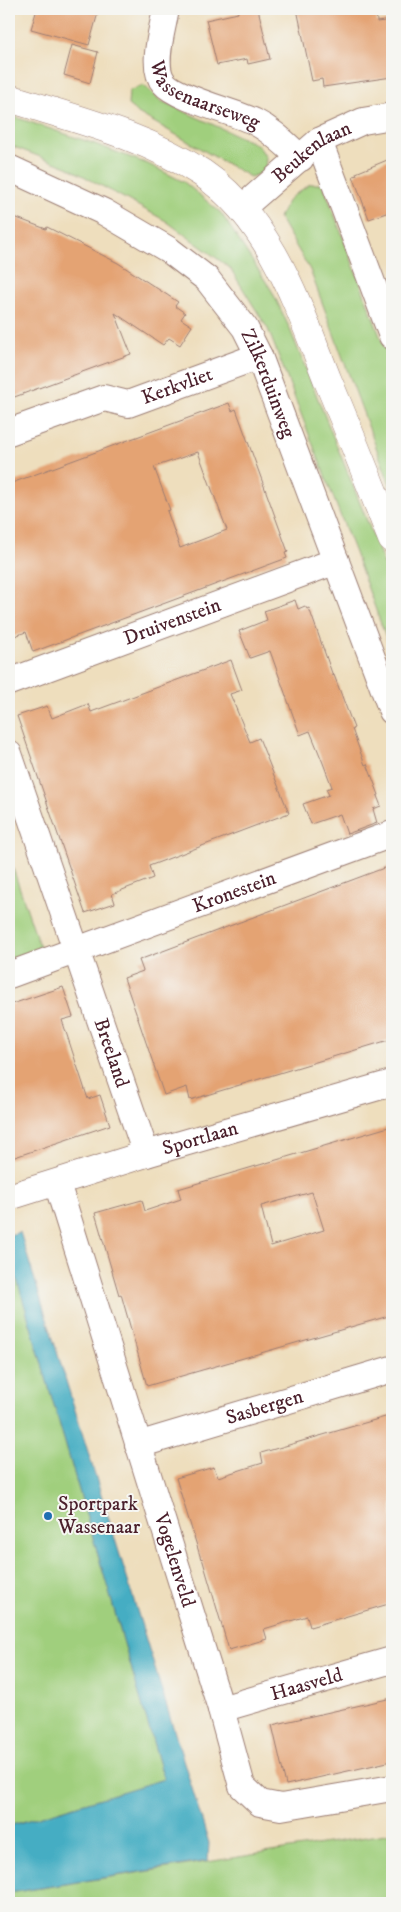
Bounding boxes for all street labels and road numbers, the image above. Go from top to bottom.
street label: Wassenaarseweg [144,58,265,135]
street label: Beukenlaan [267,115,356,189]
street label: Zilkerduinweg [235,325,301,442]
street label: Kerkvliet [138,362,216,410]
street label: Druivenstein [120,592,225,651]
street label: Kronestein [189,865,280,919]
street label: Breeland [88,1015,135,1091]
street label: Sportlaan [159,1115,241,1161]
street label: Sasbergen [223,1384,307,1431]
street label: Vogelenveld [148,1509,201,1610]
street label: Haasveld [268,1662,345,1707]

